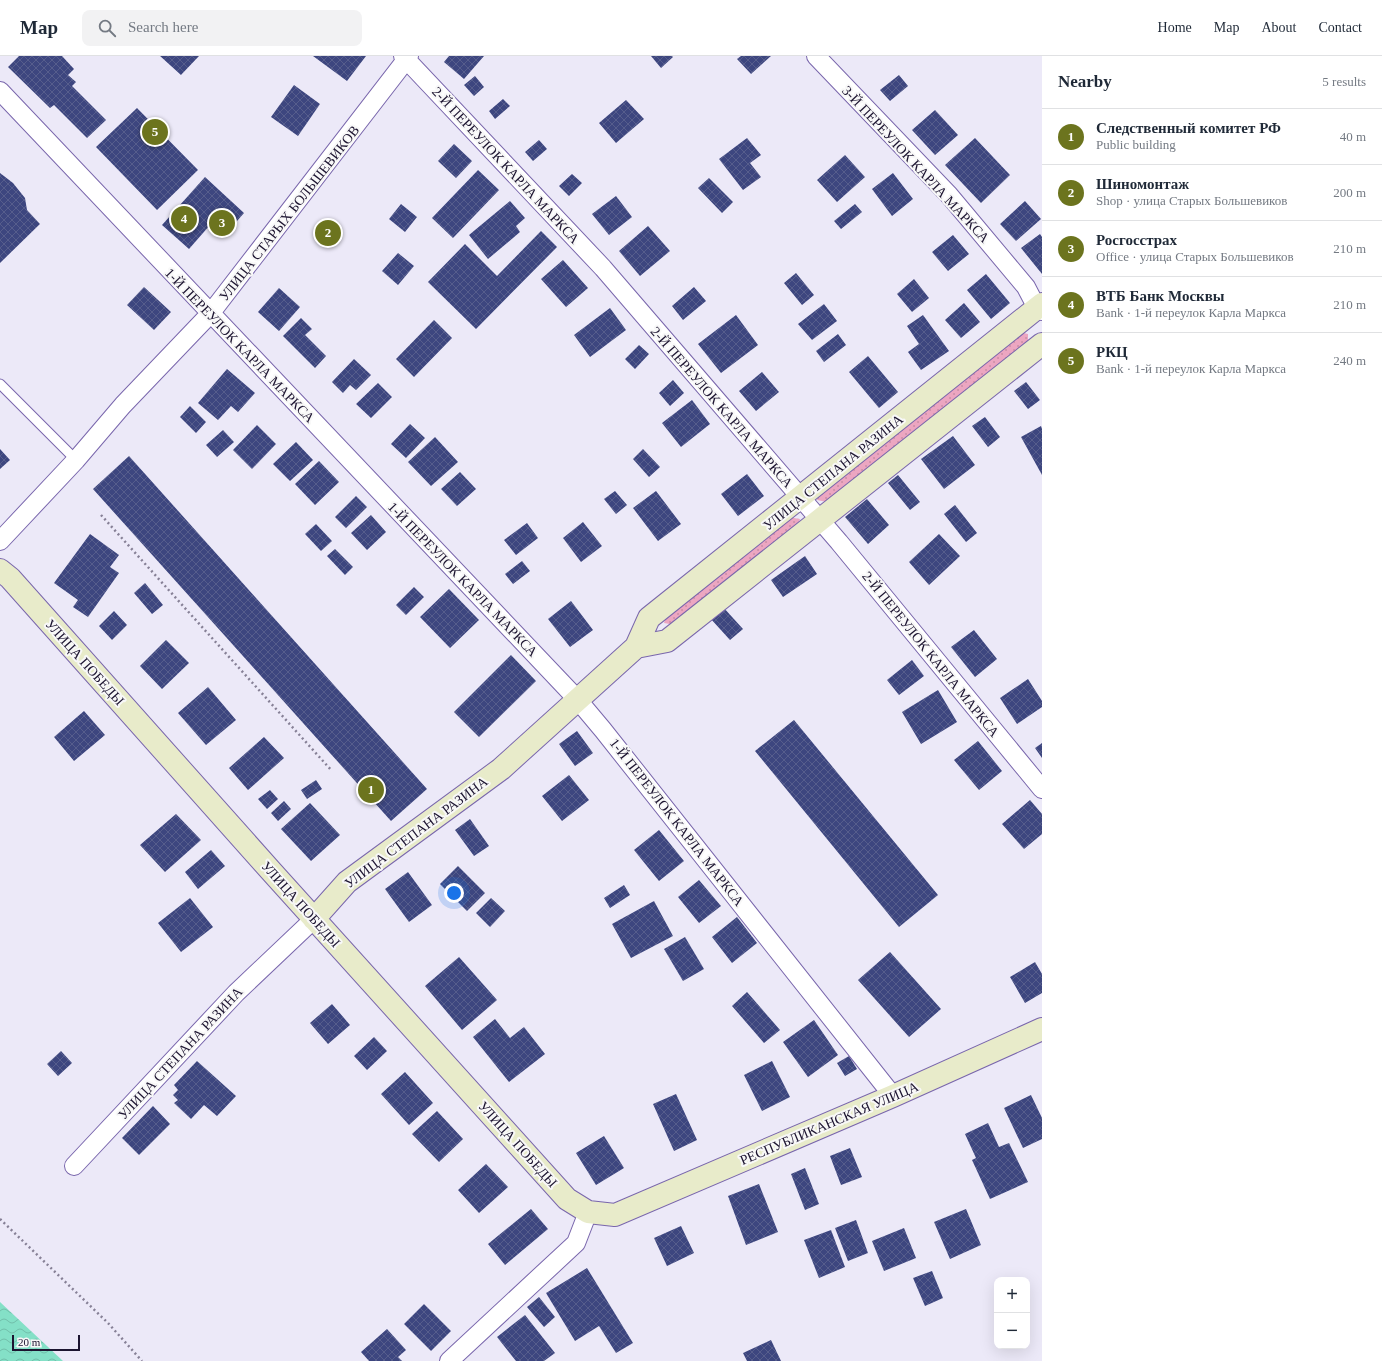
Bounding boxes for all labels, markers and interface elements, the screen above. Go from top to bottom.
search box [82,10,362,46]
text: Map [20,17,58,38]
icon: search [96,17,118,39]
text: Search here [128,19,198,35]
text: Home [1158,20,1192,35]
text: Map [1214,20,1239,35]
text: About [1261,20,1296,35]
text: Contact [1318,20,1362,35]
text: Nearby [1058,72,1112,91]
text: 5 results [1322,74,1366,89]
street label: 3-Й ПЕРЕУЛОК КАРЛА МАРКСА [839,82,994,246]
street label: 2-Й ПЕРЕУЛОК КАРЛА МАРКСА [429,83,584,247]
pin: 5 [142,117,168,147]
text: Следственный комитет РФ [1096,120,1281,136]
street label: УЛИЦА СТАРЫХ БОЛЬШЕВИКОВ [216,123,362,304]
text: 1 [1068,129,1074,144]
text: 40 m [1340,129,1366,144]
text: Public building [1096,137,1176,152]
text: Шиномонтаж [1096,176,1189,192]
text: 2 [1068,185,1074,200]
text: 200 m [1333,185,1366,200]
text: Shop · улица Старых Большевиков [1096,193,1287,208]
pin: 4 [171,204,197,234]
pin: 3 [209,208,235,238]
pin: 2 [315,218,341,248]
text: Росгосстрах [1096,232,1177,248]
text: 3 [1068,241,1074,256]
text: 210 m [1333,241,1366,256]
text: Office · улица Старых Большевиков [1096,249,1294,264]
street label: 1-Й ПЕРЕУЛОК КАРЛА МАРКСА [162,264,319,426]
text: ВТБ Банк Москвы [1096,288,1225,304]
text: 4 [1068,297,1074,312]
text: 210 m [1333,297,1366,312]
text: Bank · 1-й переулок Карла Маркса [1096,305,1286,320]
street label: 2-Й ПЕРЕУЛОК КАРЛА МАРКСА [648,323,797,492]
text: РКЦ [1096,344,1128,360]
text: 5 [1068,353,1074,368]
text: 240 m [1333,353,1366,368]
text: Bank · 1-й переулок Карла Маркса [1096,361,1286,376]
street label: УЛИЦА СТЕПАНА РАЗИНА [761,411,907,533]
street label: 1-Й ПЕРЕУЛОК КАРЛА МАРКСА [385,498,542,660]
street label: 2-Й ПЕРЕУЛОК КАРЛА МАРКСА [859,568,1003,741]
street label: УЛИЦА ПОБЕДЫ [42,616,127,708]
street label: 1-Й ПЕРЕУЛОК КАРЛА МАРКСА [607,735,748,910]
street label: УЛИЦА СТЕПАНА РАЗИНА [342,773,491,891]
pin: 1 [358,775,384,805]
street label: УЛИЦА ПОБЕДЫ [258,858,343,950]
your location [444,883,464,903]
street label: УЛИЦА СТЕПАНА РАЗИНА [115,984,246,1123]
street label: РЕСПУБЛИКАНСКАЯ УЛИЦА [738,1079,921,1168]
street label: УЛИЦА ПОБЕДЫ [475,1098,560,1190]
map controls [994,1277,1030,1349]
button: + [994,1277,1030,1313]
button: − [994,1313,1030,1349]
scale bar [12,1333,80,1352]
text: 20 m [18,1336,40,1348]

